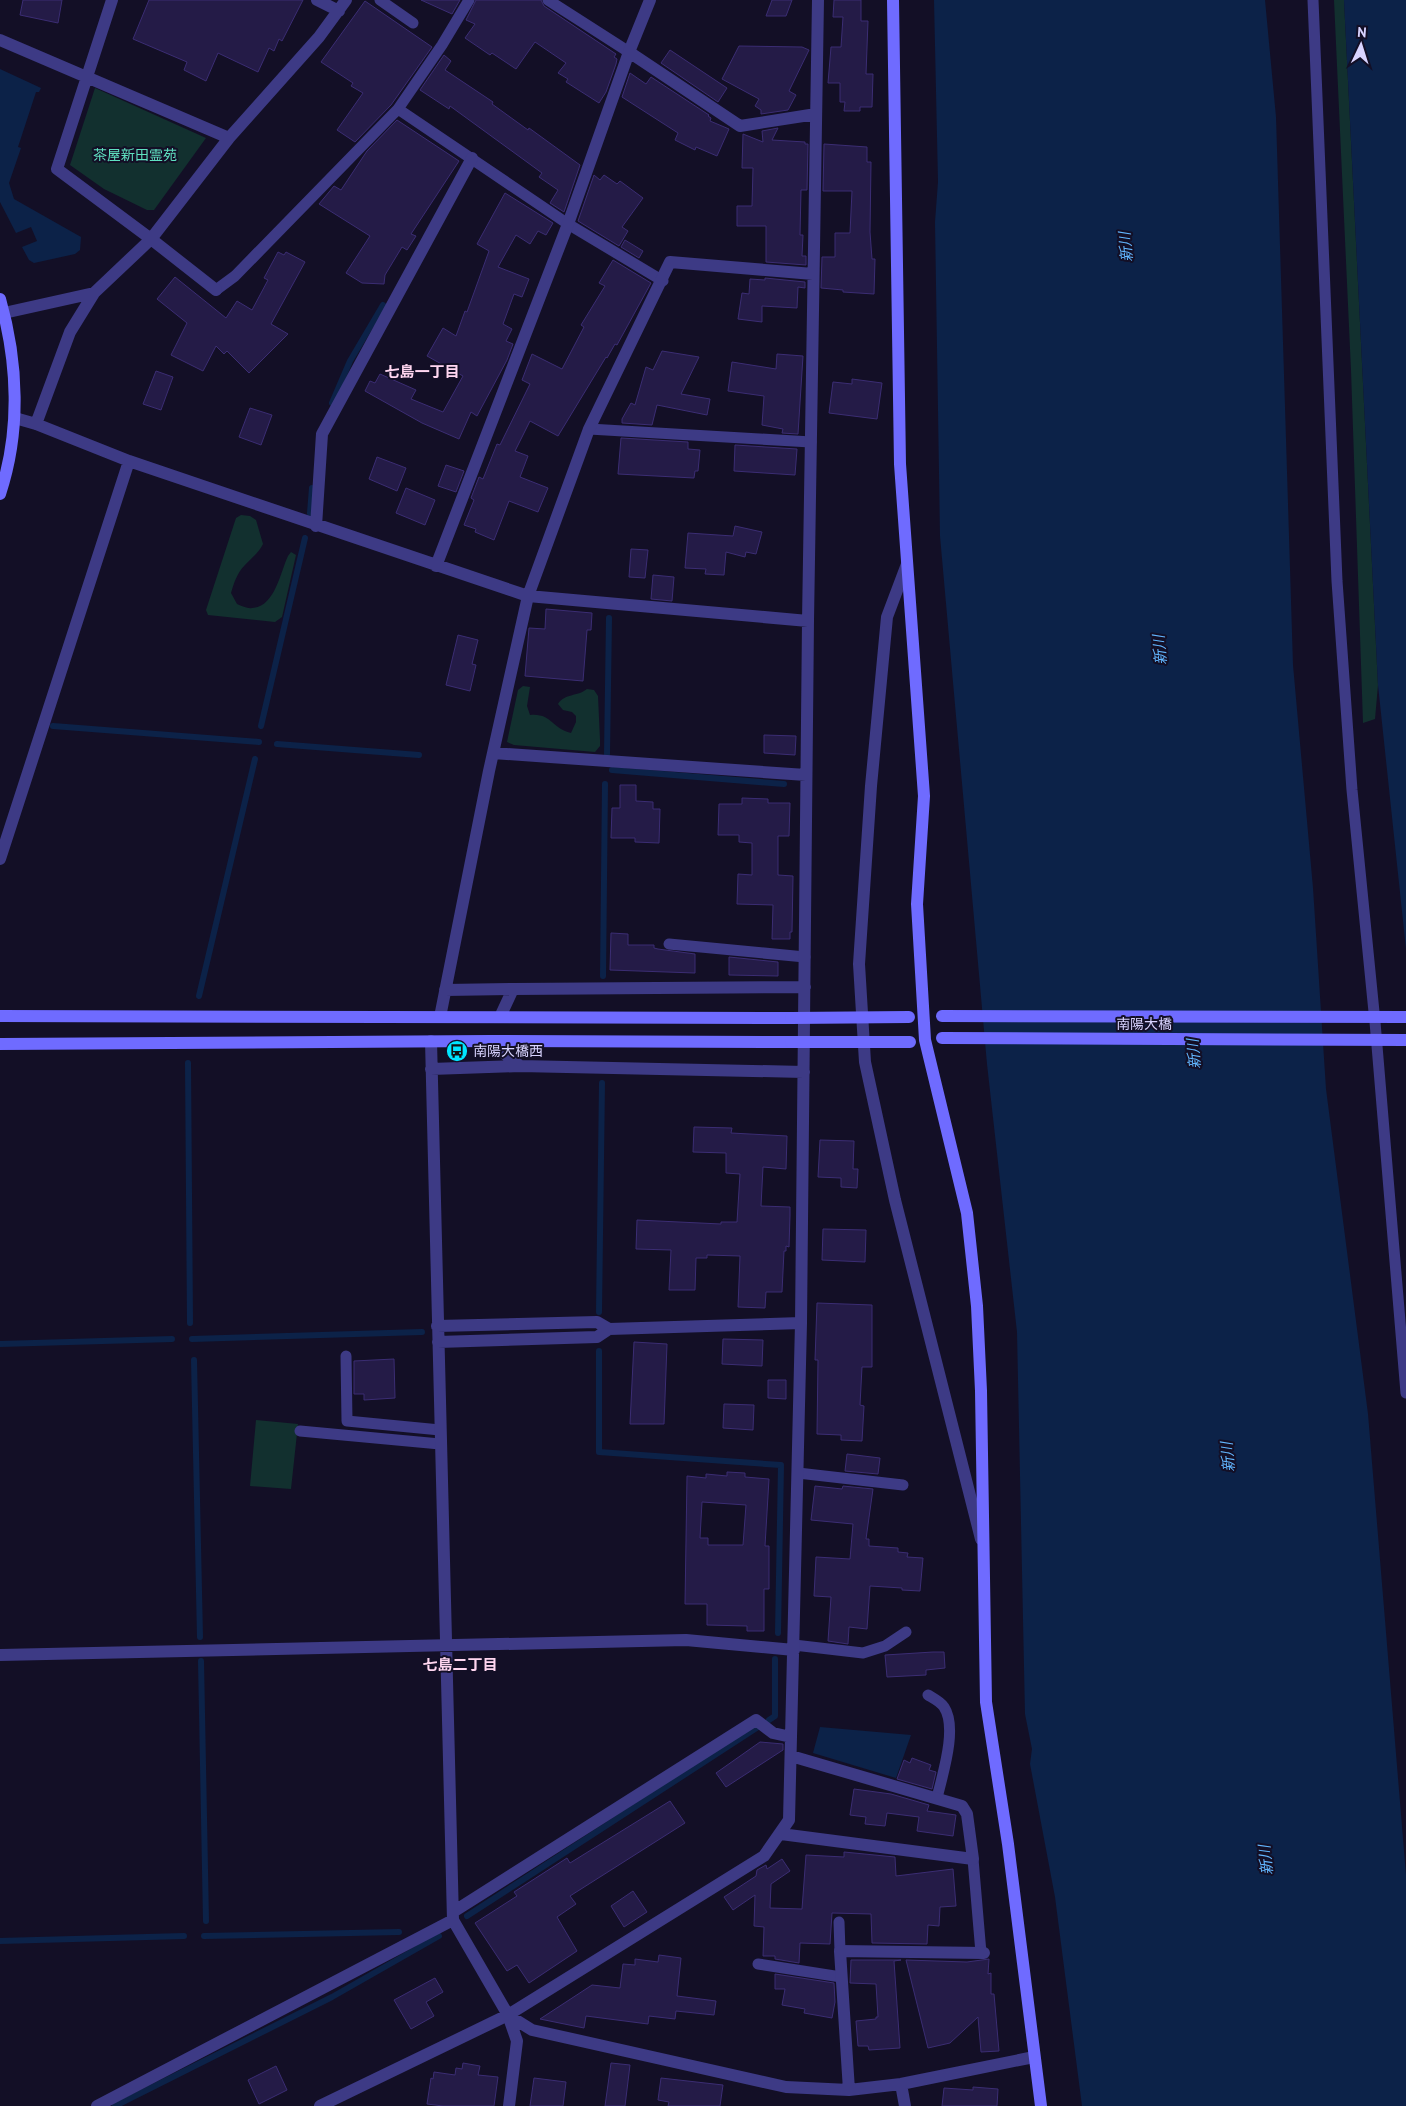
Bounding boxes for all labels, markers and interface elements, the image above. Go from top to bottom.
north arrow [1336,20,1386,70]
text: N [1357,23,1367,41]
park label: 茶屋新田霊苑 [93,146,177,164]
water label: 新川 [1115,229,1136,263]
district label: 七島一丁目 [384,362,460,381]
water label: 新川 [1149,632,1170,666]
street label: 南陽大橋 [1116,1015,1172,1033]
water label: 新川 [1183,1036,1204,1070]
bus stop icon: 南陽大橋西 [445,1039,469,1063]
place label: 南陽大橋西 [473,1042,543,1060]
water label: 新川 [1217,1439,1238,1473]
district label: 七島二丁目 [422,1655,498,1674]
water label: 新川 [1254,1842,1277,1876]

